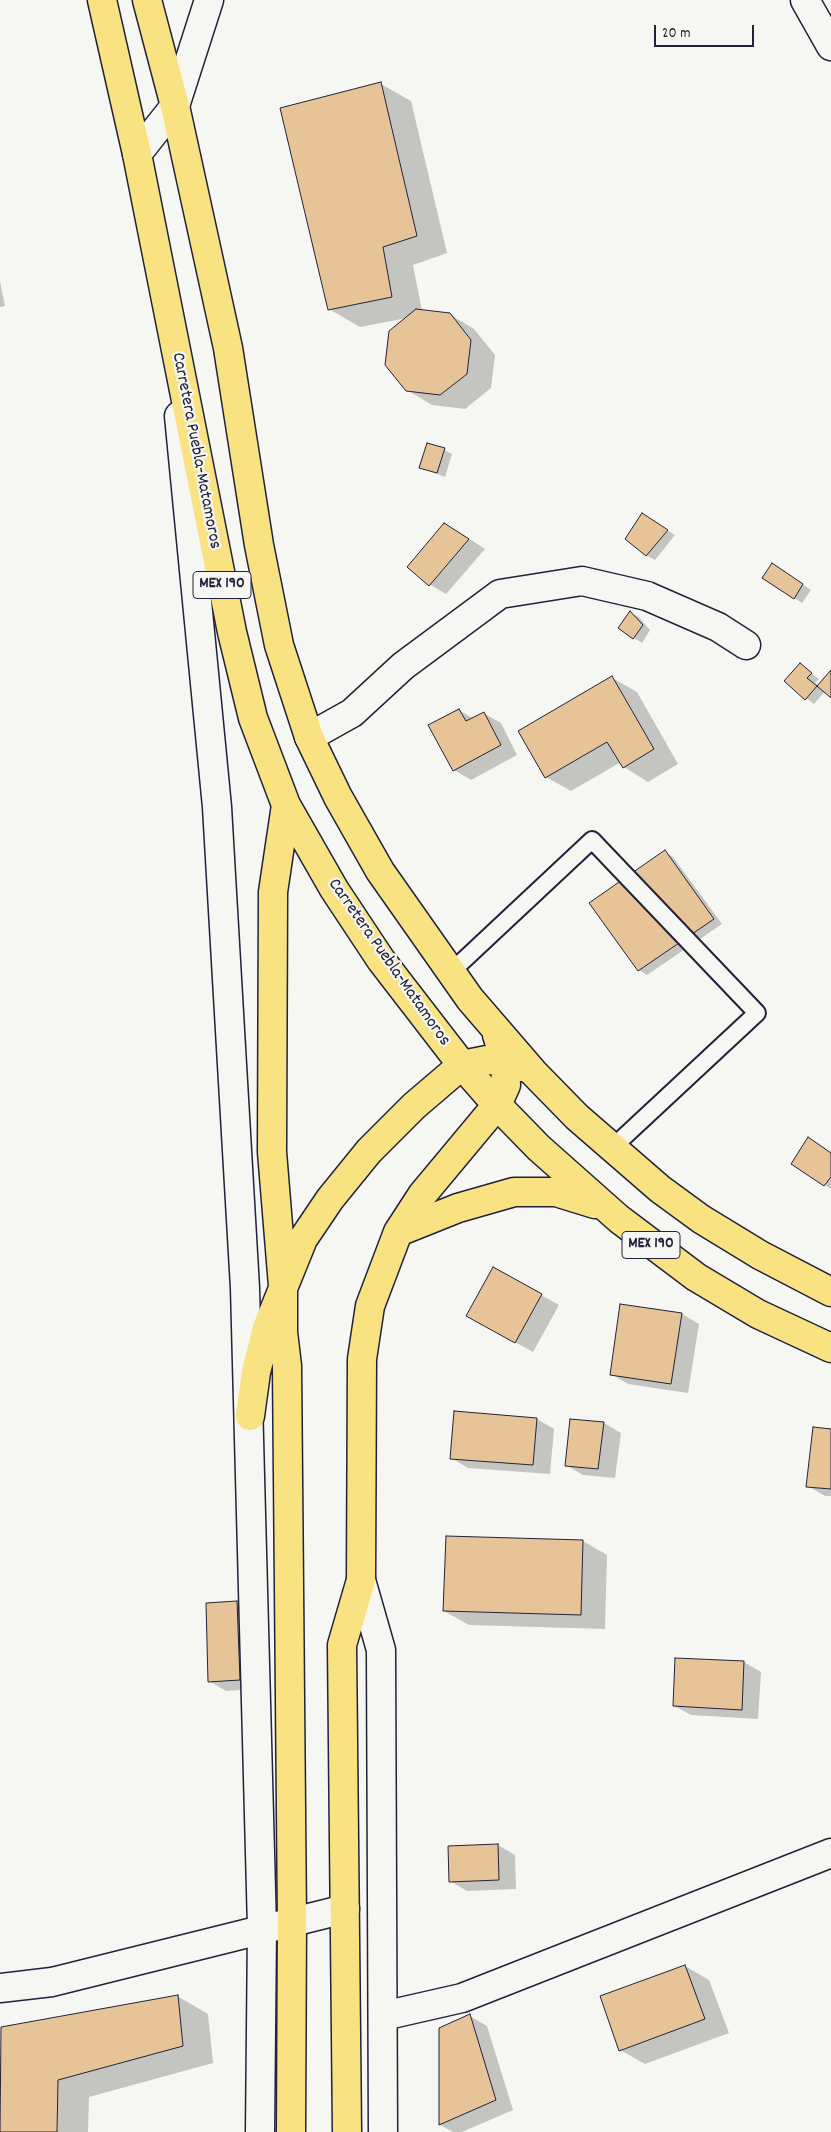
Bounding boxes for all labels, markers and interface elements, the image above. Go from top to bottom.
scale bar [656,15,756,47]
text: 20 m [662,23,690,45]
street label: Carretera Puebla-Matamoros [165,351,225,551]
road number: MEX 190 [193,572,251,598]
street label: Carretera Puebla-Matamoros [322,875,454,1051]
road number: MEX 190 [622,1232,680,1258]

